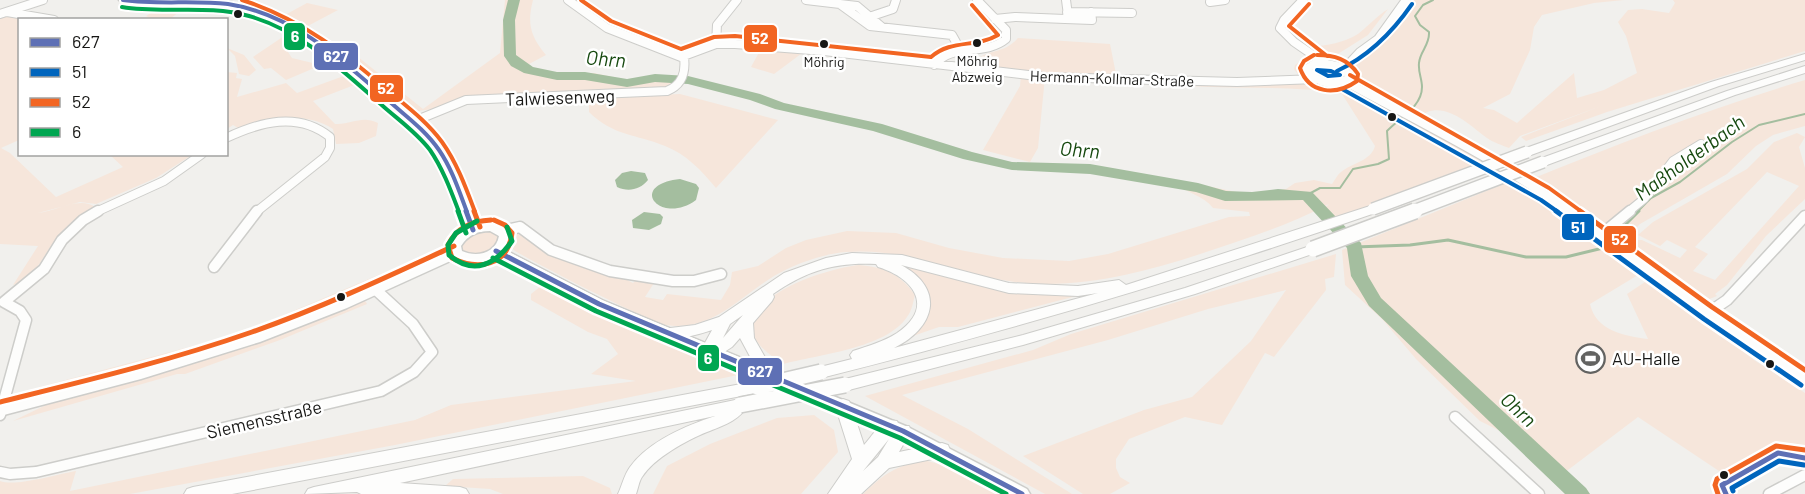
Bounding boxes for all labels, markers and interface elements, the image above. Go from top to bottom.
unlabelled marker [232,8,244,20]
legend [18,18,228,156]
line badge: 6 [283,22,306,51]
line badge: 52 [743,24,778,53]
text: 6 [291,26,300,45]
text: 52 [751,28,769,47]
text: 627 [72,30,100,52]
marker: Möhrig Abzweig [971,37,983,49]
marker: Möhrig [818,38,830,50]
line badge: 627 [313,42,359,71]
water label: Ohrn [585,44,627,72]
text: 627 [323,46,349,65]
place label: Möhrig Abzweig [952,52,1002,85]
place label: Möhrig [803,53,845,70]
text: 51 [72,60,87,82]
street label: Hermann-Kollmar-Straße [1030,66,1194,90]
line badge: 52 [369,74,404,103]
text: 52 [377,78,395,97]
street label: Talwiesenweg [505,84,615,110]
text: 52 [72,90,91,112]
water label: Maßholderbach [1629,109,1749,205]
unlabelled marker [1386,111,1398,123]
text: 6 [72,120,81,142]
water label: Ohrn [1059,135,1101,163]
line badge: 51 [1561,213,1595,241]
text: 51 [1571,217,1585,236]
line badge: 52 [1603,225,1637,254]
text: 52 [1611,229,1629,248]
unlabelled marker [335,291,347,303]
sports icon: AU-Halle [1575,342,1607,374]
line badge: 6 [697,344,720,372]
place label: AU-Halle [1612,347,1680,369]
text: 6 [704,348,713,367]
line badge: 627 [737,357,783,386]
unlabelled marker [1764,358,1776,370]
text: 627 [747,361,773,380]
water label: Ohrn [1496,387,1542,431]
street label: Siemensstraße [204,395,324,443]
unlabelled marker [1718,469,1730,481]

